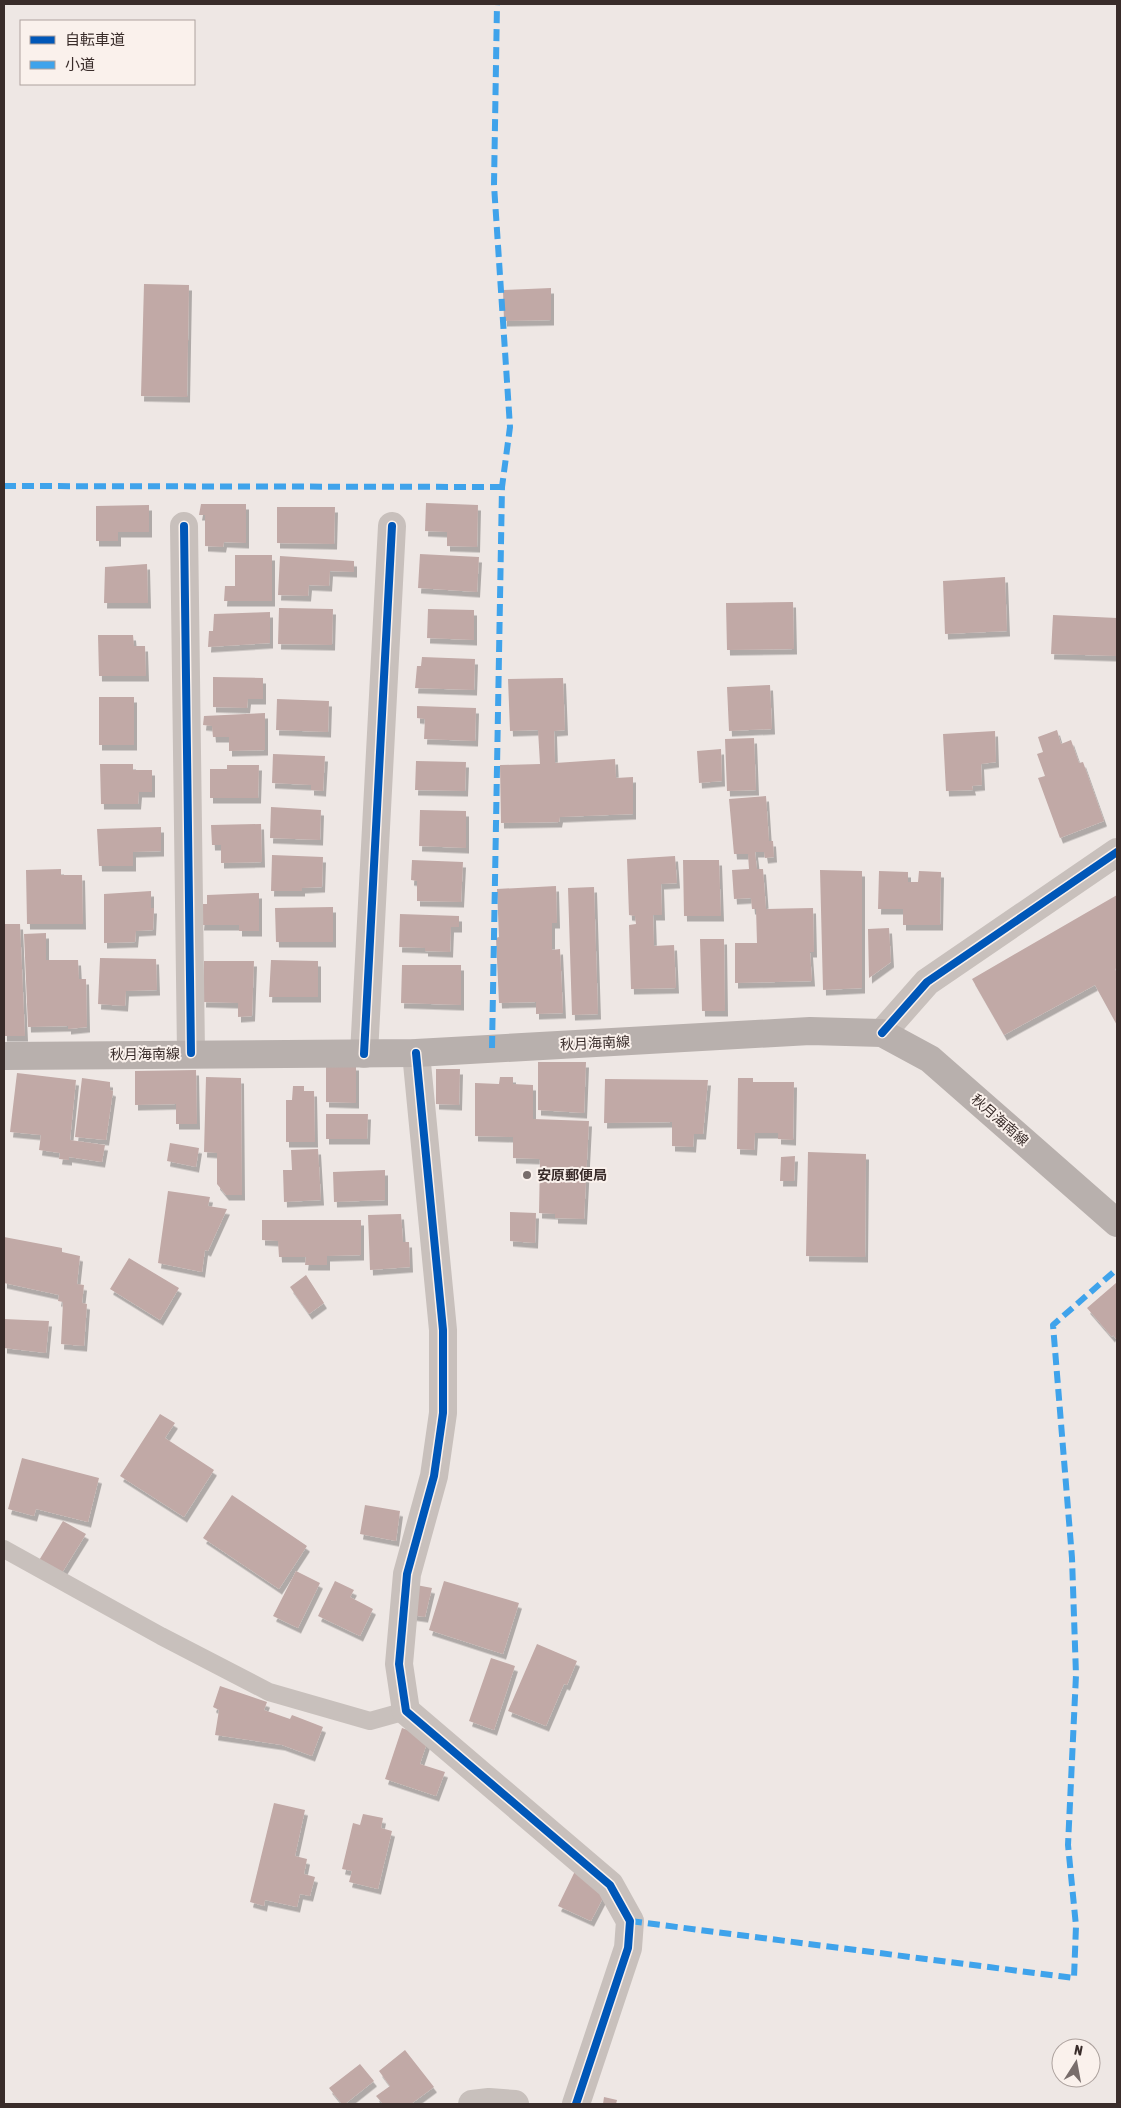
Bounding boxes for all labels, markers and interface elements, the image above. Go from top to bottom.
legend [20,20,195,85]
text: 自転車道 [65,31,125,48]
text: 小道 [65,56,95,73]
street label: 秋月海南線 [560,1033,630,1053]
street label: 秋月海南線 [110,1045,180,1063]
street label: 秋月海南線 [968,1091,1032,1149]
place label: 安原郵便局 [537,1167,607,1183]
marker: 安原郵便局 [521,1169,533,1181]
north arrow [1051,2038,1101,2088]
text: N [1073,2042,1084,2059]

